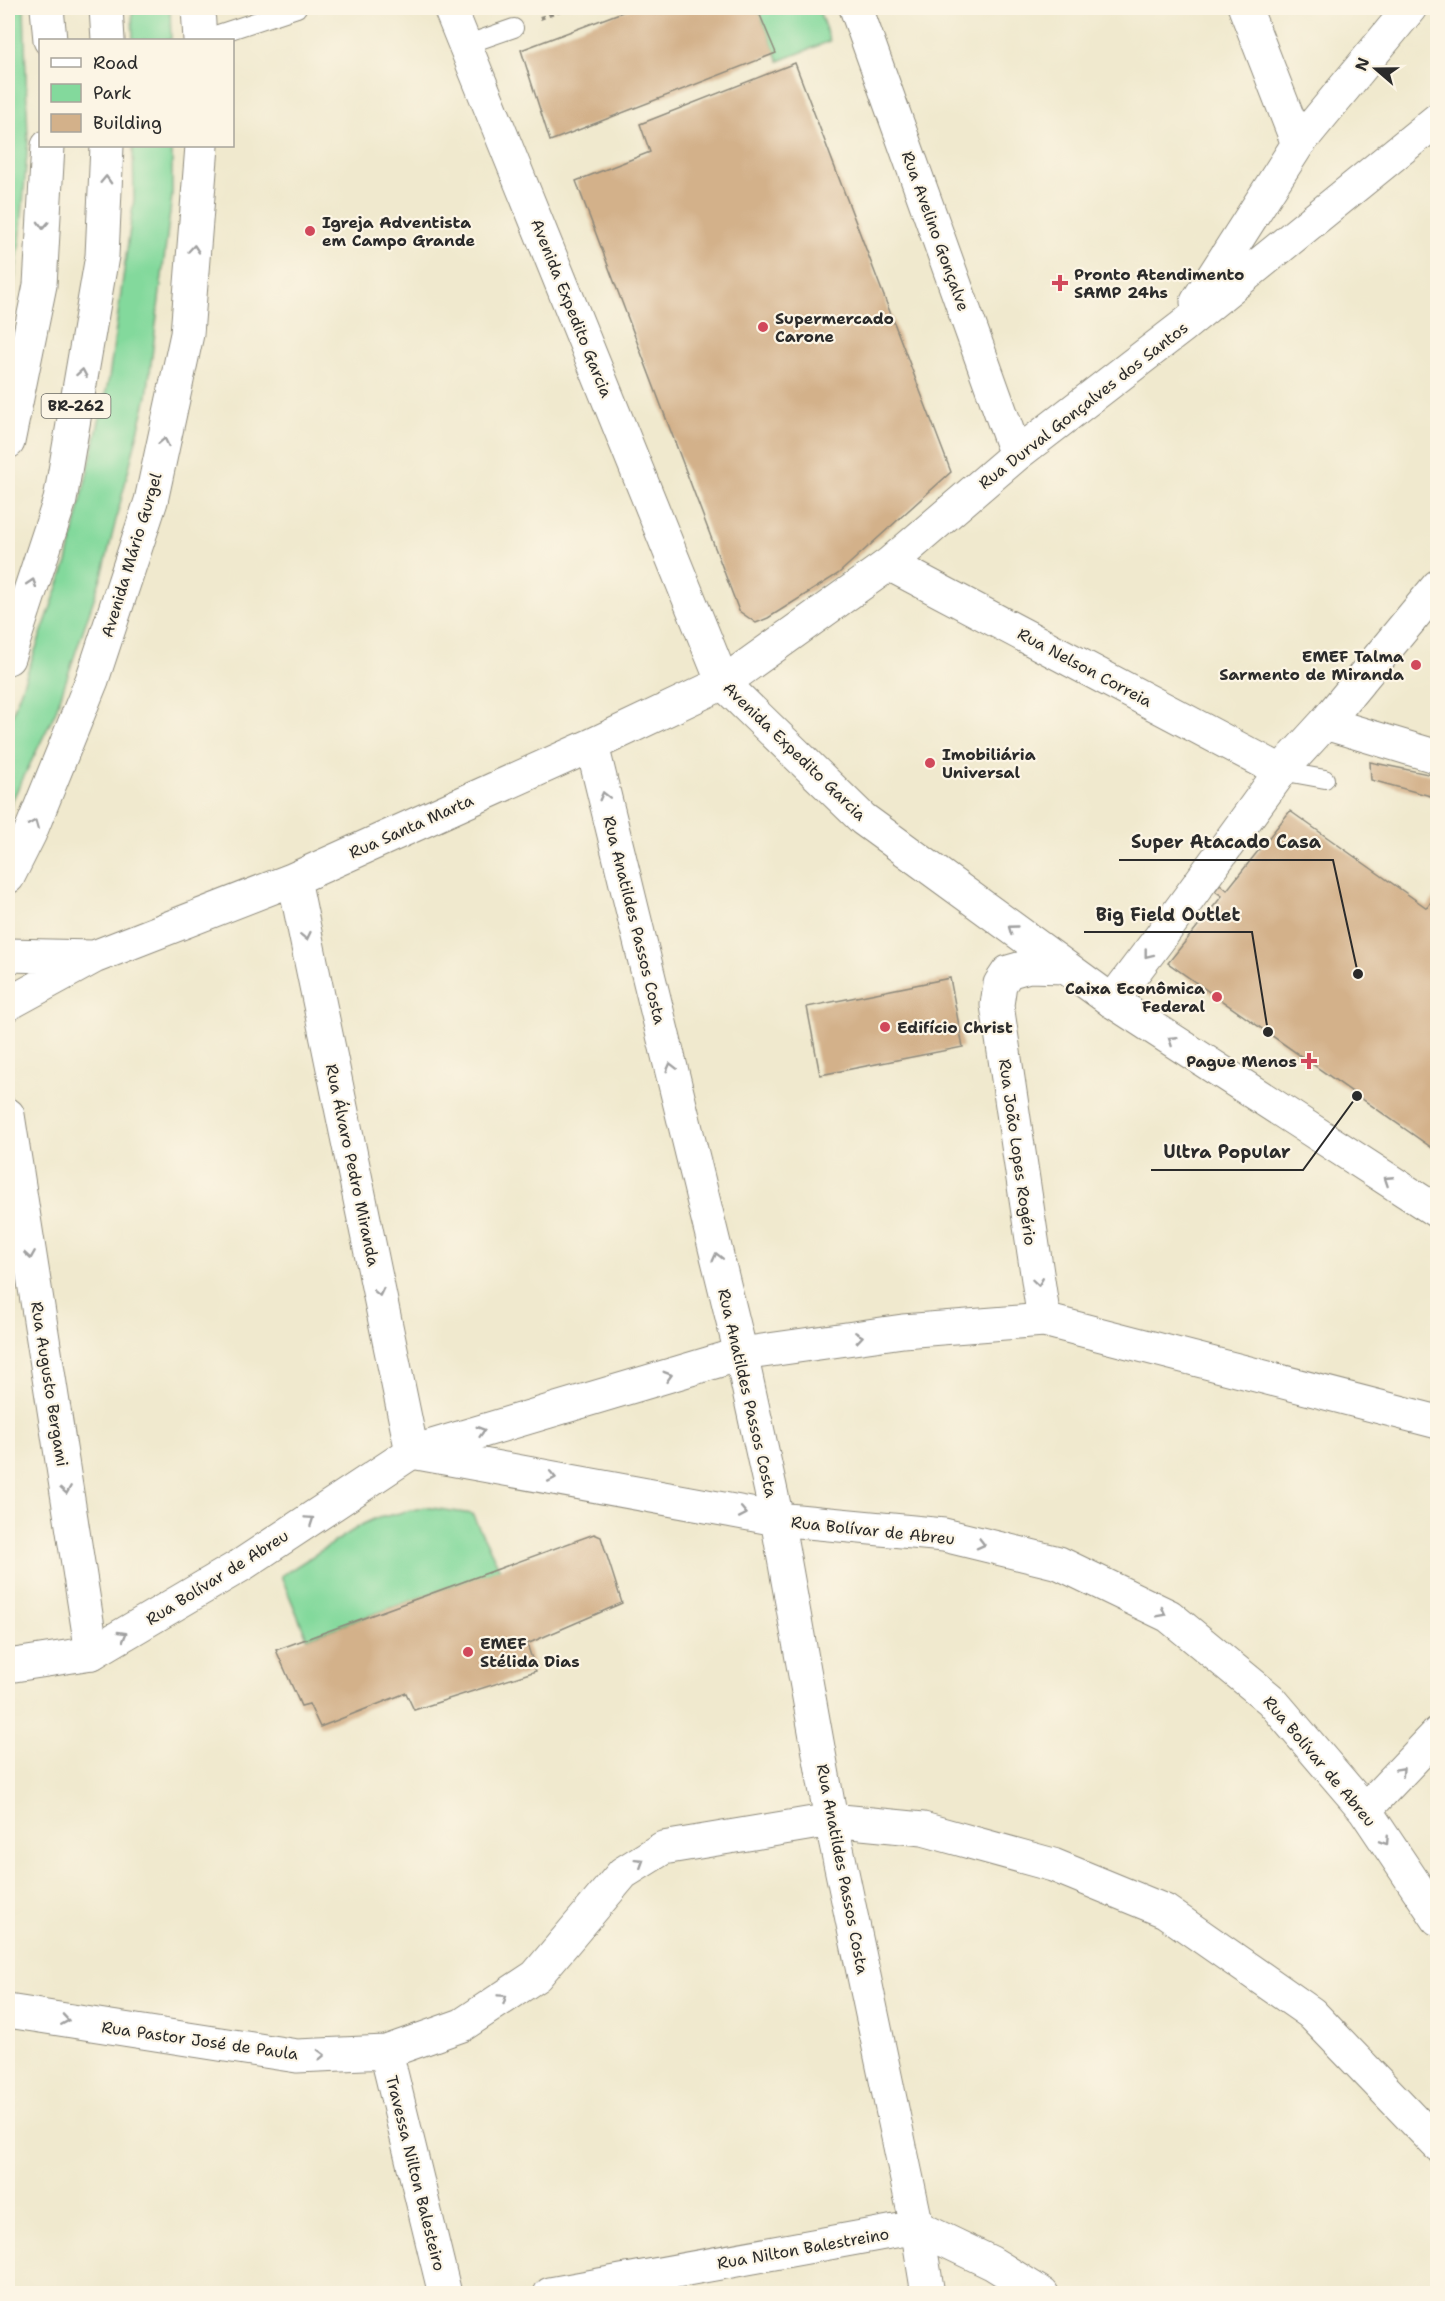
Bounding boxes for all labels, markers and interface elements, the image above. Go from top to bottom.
legend [39,39,234,147]
north arrow [1346,39,1406,99]
text: Road [93,51,138,75]
text: N [1350,54,1374,74]
text: Park [93,81,132,105]
text: Building [93,111,162,135]
street label: Rua Avelino Gonçalve [897,148,974,314]
one-way arrow [99,175,112,184]
place label: Igreja Adventista em Campo Grande [322,212,475,251]
street label: Avenida Expedito Garcia [526,216,617,401]
one-way arrow [37,220,50,229]
marker: Igreja Adventista em Campo Grande [303,224,317,238]
one-way arrow [187,245,200,254]
place label: Pronto Atendimento SAMP 24hs [1074,264,1245,303]
marker: Pronto Atendimento SAMP 24hs [1051,274,1069,292]
place label: Supermercado Carone [775,308,894,347]
street label: Rua Durval Gonçalves dos Santos [974,317,1192,494]
marker: Supermercado Carone [756,320,770,334]
one-way arrow [75,368,88,378]
road number: BR-262 [42,394,110,418]
one-way arrow [157,437,170,447]
street label: Avenida Mário Gurgel [96,470,167,640]
one-way arrow [25,578,38,589]
street label: Rua Nelson Correia [1014,623,1156,712]
place label: EMEF Talma Sarmento de Miranda [1219,646,1404,685]
marker: EMEF Talma Sarmento de Miranda [1409,658,1423,672]
street label: Avenida Expedito Garcia [719,678,871,825]
place label: Imobiliária Universal [942,744,1036,783]
marker: Imobiliária Universal [923,756,937,770]
street label: Rua Santa Marta [346,790,477,863]
one-way arrow [599,792,612,802]
street label: Rua Anatildes Passos Costa [598,814,671,1026]
one-way arrow [27,820,39,831]
callout: Super Atacado Casa [1119,824,1333,860]
text: Super Atacado Casa [1131,830,1322,854]
callout: Big Field Outlet [1084,896,1252,932]
text: Big Field Outlet [1096,903,1240,927]
one-way arrow [1008,925,1019,936]
one-way arrow [298,931,311,941]
one-way arrow [1144,947,1155,958]
place label: Caixa Econômica Federal [1065,978,1205,1017]
marker: Caixa Econômica Federal [1210,990,1224,1004]
place label: Edifício Christ [897,1017,1013,1038]
marker: Edifício Christ [878,1020,892,1034]
one-way arrow [1168,1036,1179,1047]
place label: Pague Menos [1186,1051,1297,1072]
marker: Pague Menos [1302,1054,1316,1068]
street label: Rua João Lopes Rogério [994,1057,1041,1247]
street label: Rua Álvaro Pedro Miranda [321,1062,384,1268]
one-way arrow [665,1063,678,1073]
callout: Ultra Popular [1151,1134,1303,1170]
text: Ultra Popular [1163,1140,1291,1164]
one-way arrow [1384,1177,1395,1188]
one-way arrow [23,1251,35,1260]
one-way arrow [712,1252,725,1262]
one-way arrow [1031,1278,1043,1287]
one-way arrow [372,1286,385,1296]
street label: Rua Anatildes Passos Costa [713,1287,782,1500]
street label: Rua Augusto Bergami [26,1300,73,1468]
one-way arrow [853,1331,863,1344]
one-way arrow [662,1371,673,1383]
one-way arrow [475,1426,486,1438]
one-way arrow [547,1471,556,1483]
one-way arrow [60,1485,72,1494]
one-way arrow [738,1506,748,1519]
street label: Rua Bolívar de Abreu [790,1511,956,1550]
one-way arrow [303,1516,314,1527]
street label: Rua Bolívar de Abreu [142,1525,293,1630]
one-way arrow [976,1537,986,1550]
one-way arrow [1156,1606,1166,1617]
one-way arrow [117,1630,127,1642]
place label: EMEF Stélida Dias [480,1633,580,1672]
marker: EMEF Stélida Dias [461,1645,475,1659]
street label: Rua Bolívar de Abreu [1259,1692,1381,1831]
street label: Rua Anatildes Passos Costa [812,1762,873,1976]
one-way arrow [1394,1768,1405,1778]
one-way arrow [1378,1834,1389,1845]
one-way arrow [634,1858,644,1870]
one-way arrow [496,1994,507,2005]
one-way arrow [61,2013,70,2025]
street label: Rua Pastor José de Paula [100,2016,300,2065]
one-way arrow [316,2048,325,2061]
street label: Travessa Nilton Balesteiro [381,2073,450,2273]
street label: Rua Nilton Balestreino [716,2223,891,2274]

